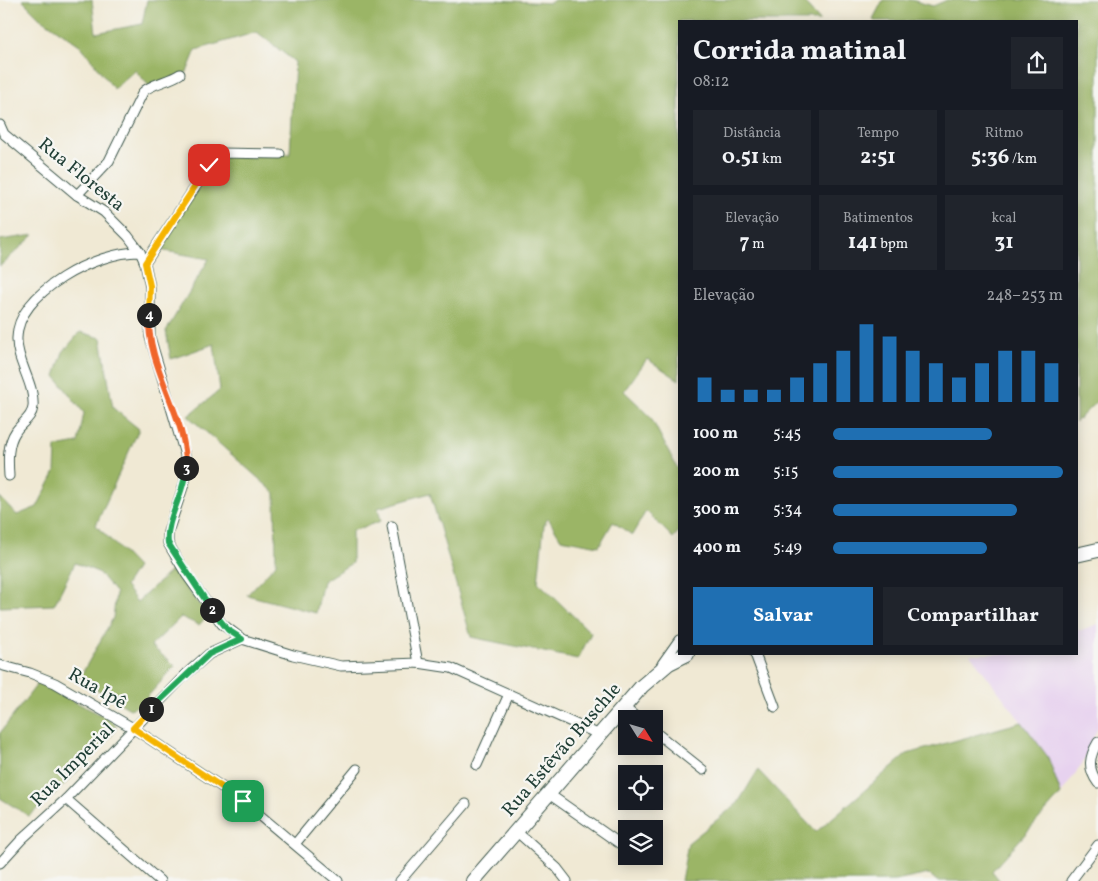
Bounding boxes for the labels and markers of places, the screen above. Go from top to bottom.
pin [188,144,230,186]
pin: 4 [136,302,162,328]
pin: 3 [174,456,198,480]
pin: 2 [200,598,224,622]
pin: 1 [138,696,164,722]
pin [222,780,264,822]

